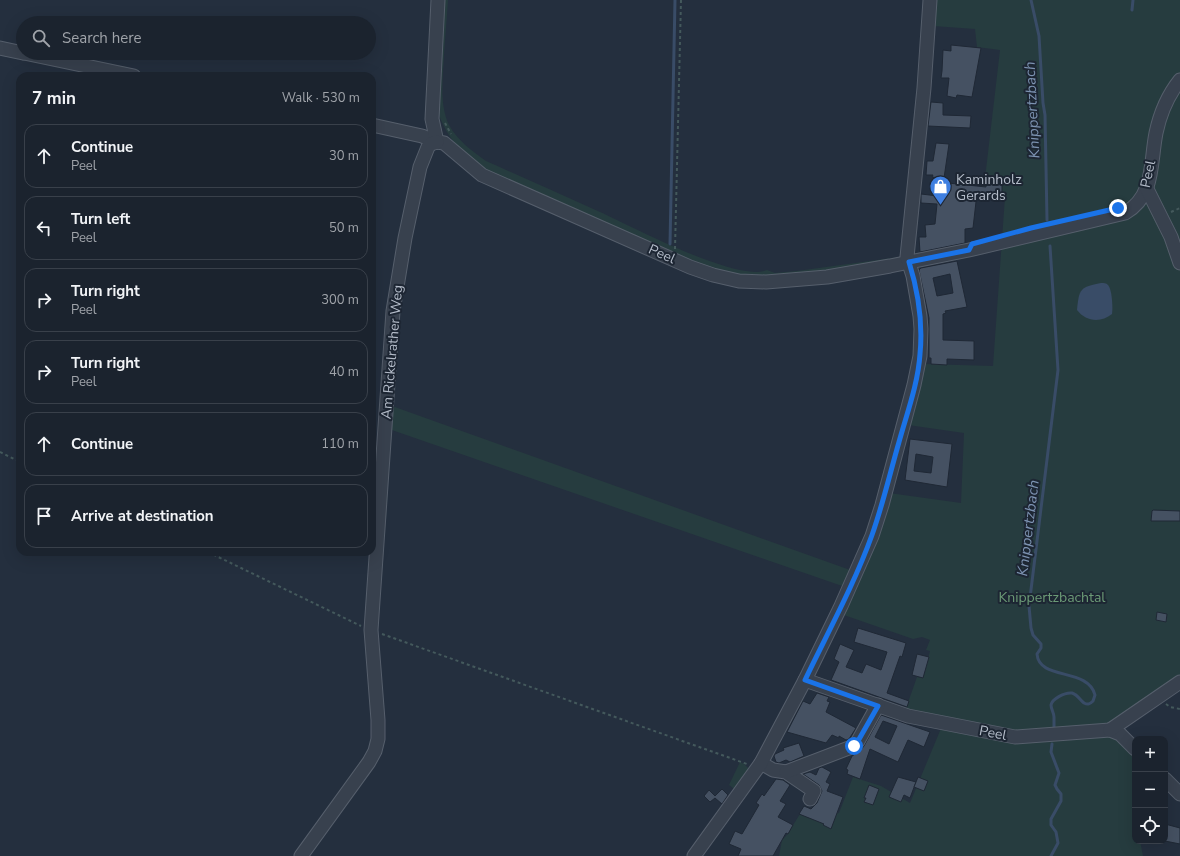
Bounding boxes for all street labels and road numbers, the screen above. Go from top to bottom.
street label: Peel [1136,158,1160,189]
street label: Peel [646,240,679,269]
street label: Am Rickelrather Weg [377,284,407,420]
street label: Peel [978,721,1009,745]

